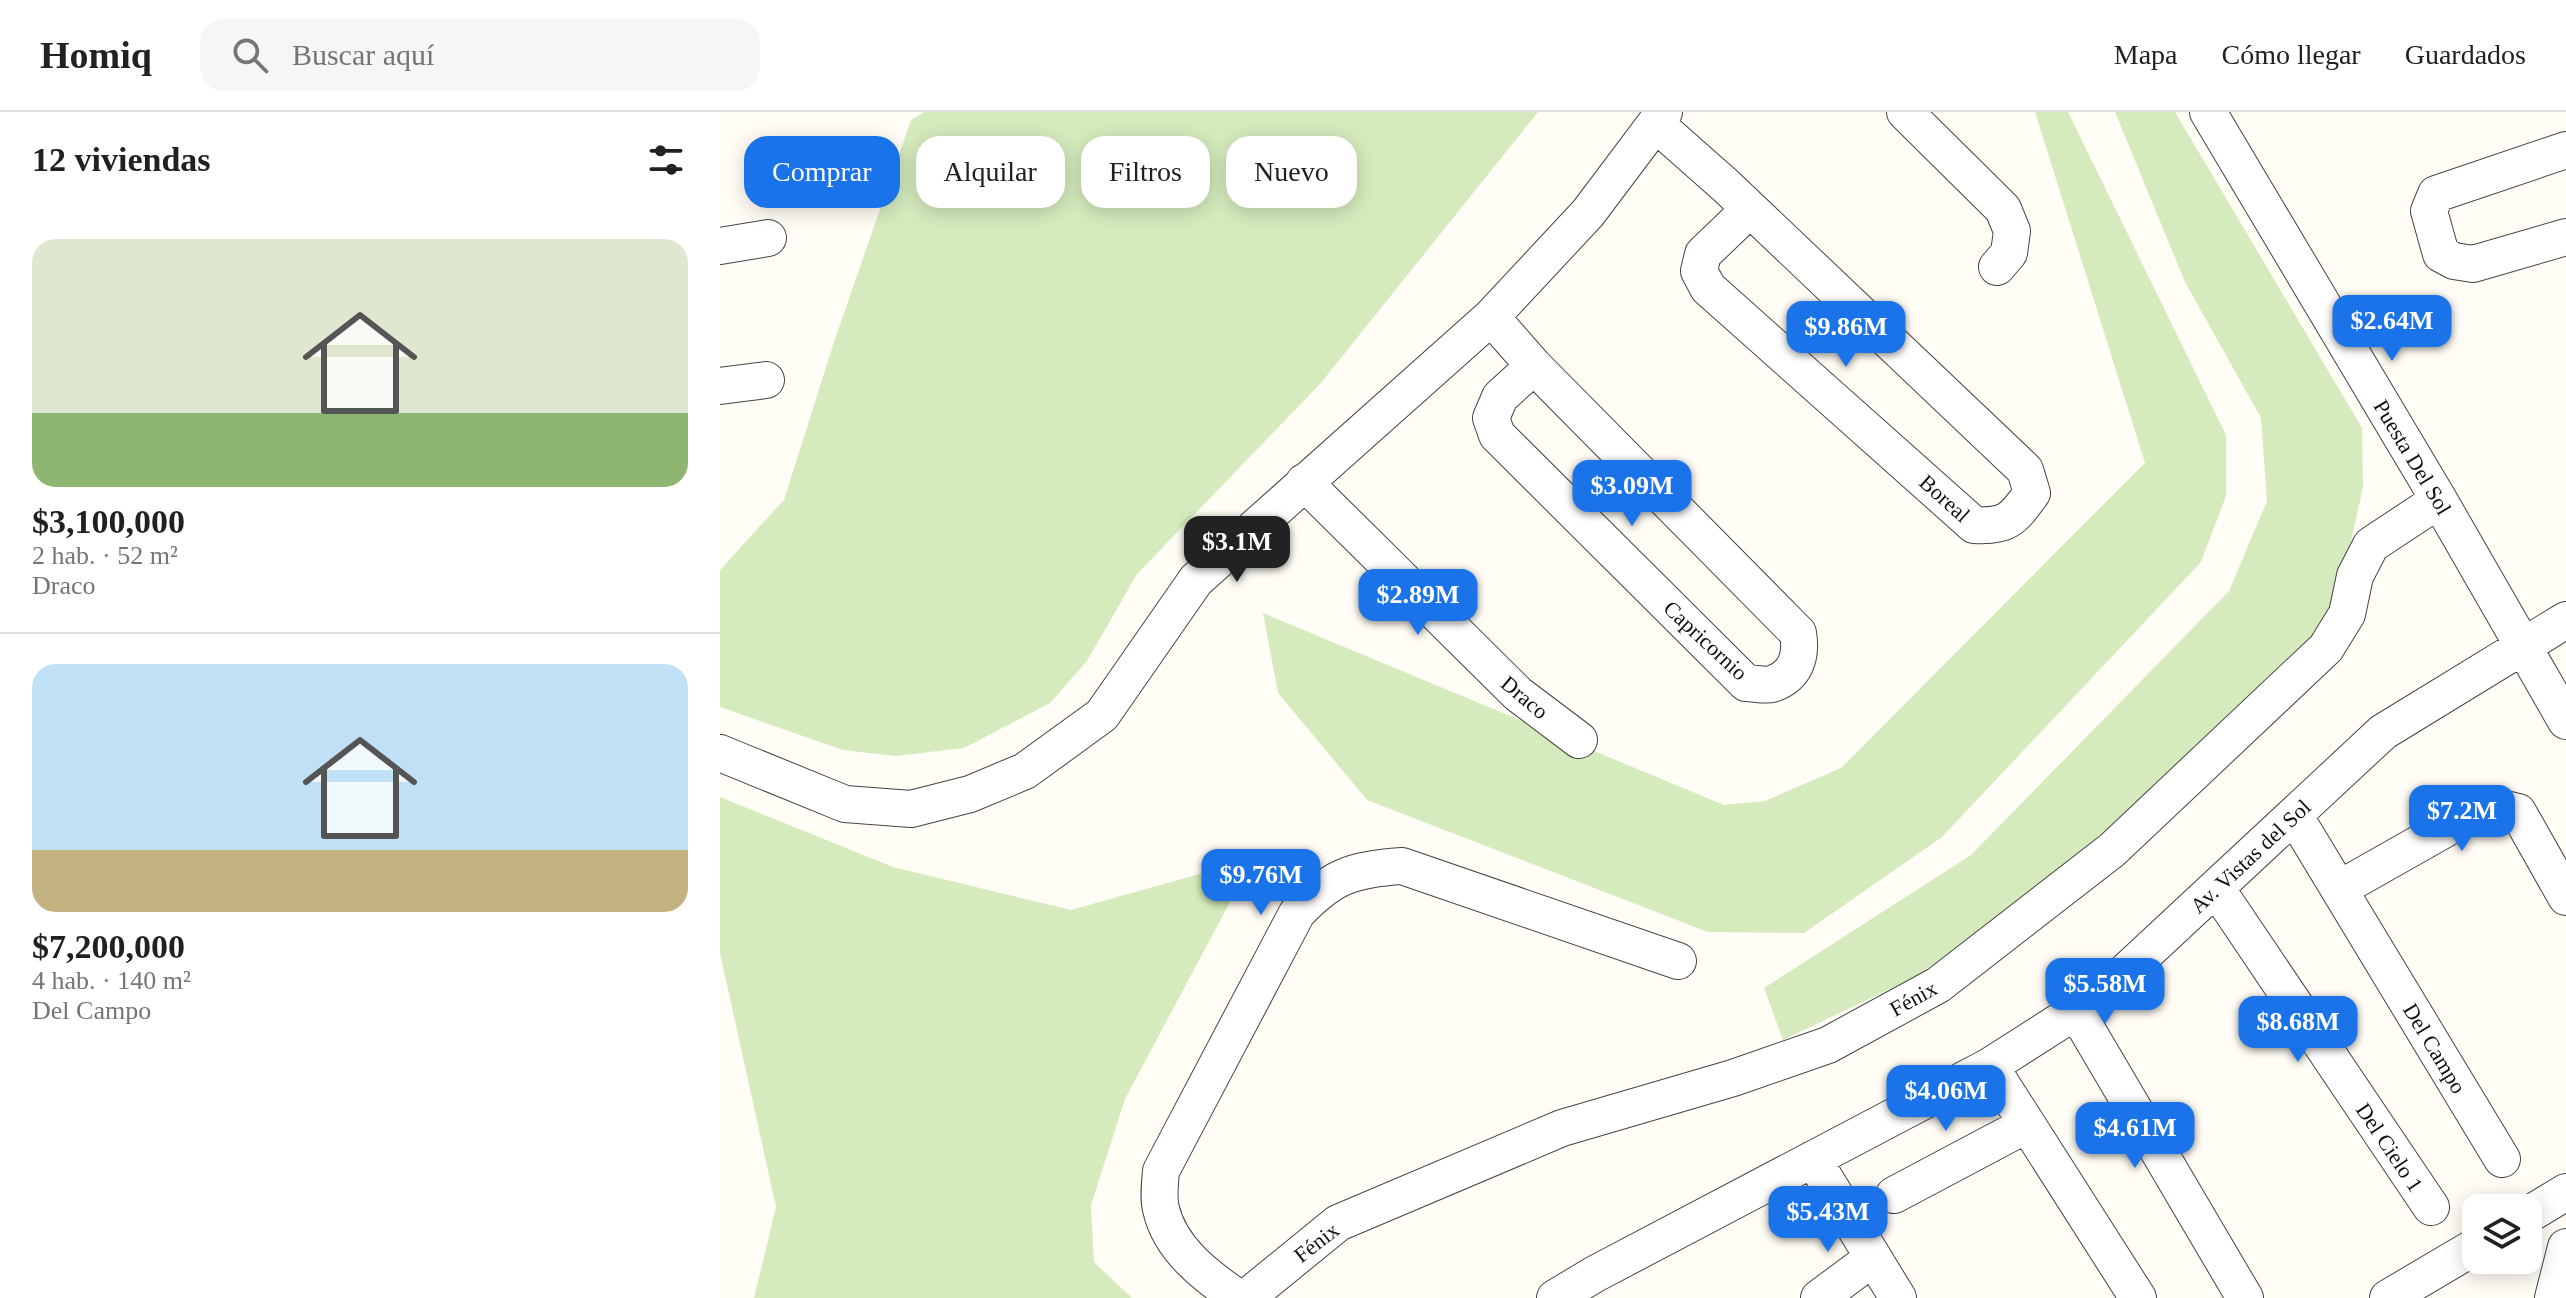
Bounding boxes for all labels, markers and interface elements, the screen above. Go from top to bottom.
search box [200,19,760,91]
icon: search [228,33,272,77]
text: Homiq [40,34,152,76]
text: Buscar aquí [292,38,434,71]
text: Mapa [2114,39,2178,70]
text: Cómo llegar [2222,39,2361,70]
text: Guardados [2405,39,2526,70]
chip: Comprar [744,136,900,208]
chip: Alquilar [916,136,1065,208]
chip: Filtros [1081,136,1210,208]
chip: Nuevo [1226,136,1357,208]
icon: filters [644,138,688,182]
text: 12 viviendas [32,141,211,178]
icon: home [288,291,432,435]
pin: $2.64M [2327,295,2457,363]
pin: $9.86M [1781,301,1911,369]
text: $2.64M [2350,306,2434,335]
text: $9.86M [1804,312,1888,341]
street label: Puesta Del Sol [2368,395,2457,519]
pin: $3.09M [1567,460,1697,528]
street label: Boreal [1915,469,1975,527]
text: $3.09M [1590,471,1674,500]
text: $3,100,000 [32,503,185,540]
pin: $3.1M [1181,516,1293,584]
text: $3.1M [1202,527,1272,556]
text: 2 hab. · 52 m² [32,541,178,570]
pin: $2.89M [1353,569,1483,637]
text: Draco [32,571,96,600]
text: $2.89M [1376,580,1460,609]
street label: Capricornio [1659,595,1753,685]
street label: Draco [1496,671,1553,724]
icon: home [288,716,432,860]
pin: $7.2M [2406,785,2518,853]
street label: Av. Vistas del Sol [2185,794,2316,918]
text: $7.2M [2427,796,2497,825]
pin: $9.76M [1196,849,1326,917]
text: $9.76M [1219,860,1303,889]
text: $7,200,000 [32,928,185,965]
pin: $5.58M [2040,958,2170,1026]
text: 4 hab. · 140 m² [32,966,191,995]
text: $5.58M [2063,969,2147,998]
street label: Fénix [1885,975,1941,1022]
text: Del Campo [32,996,151,1025]
pin: $8.68M [2233,996,2363,1064]
street label: Del Campo [2398,999,2471,1098]
text: $8.68M [2256,1007,2340,1036]
pin: $4.06M [1881,1065,2011,1133]
text: $4.06M [1904,1076,1988,1105]
street label: Del Cielo 1 [2351,1098,2428,1196]
pin: $4.61M [2070,1102,2200,1170]
text: $4.61M [2093,1113,2177,1142]
pin: $5.43M [1763,1186,1893,1254]
map controls [2462,1194,2542,1274]
button: layers [2462,1194,2542,1274]
text: $5.43M [1786,1197,1870,1226]
street label: Fénix [1289,1217,1344,1268]

